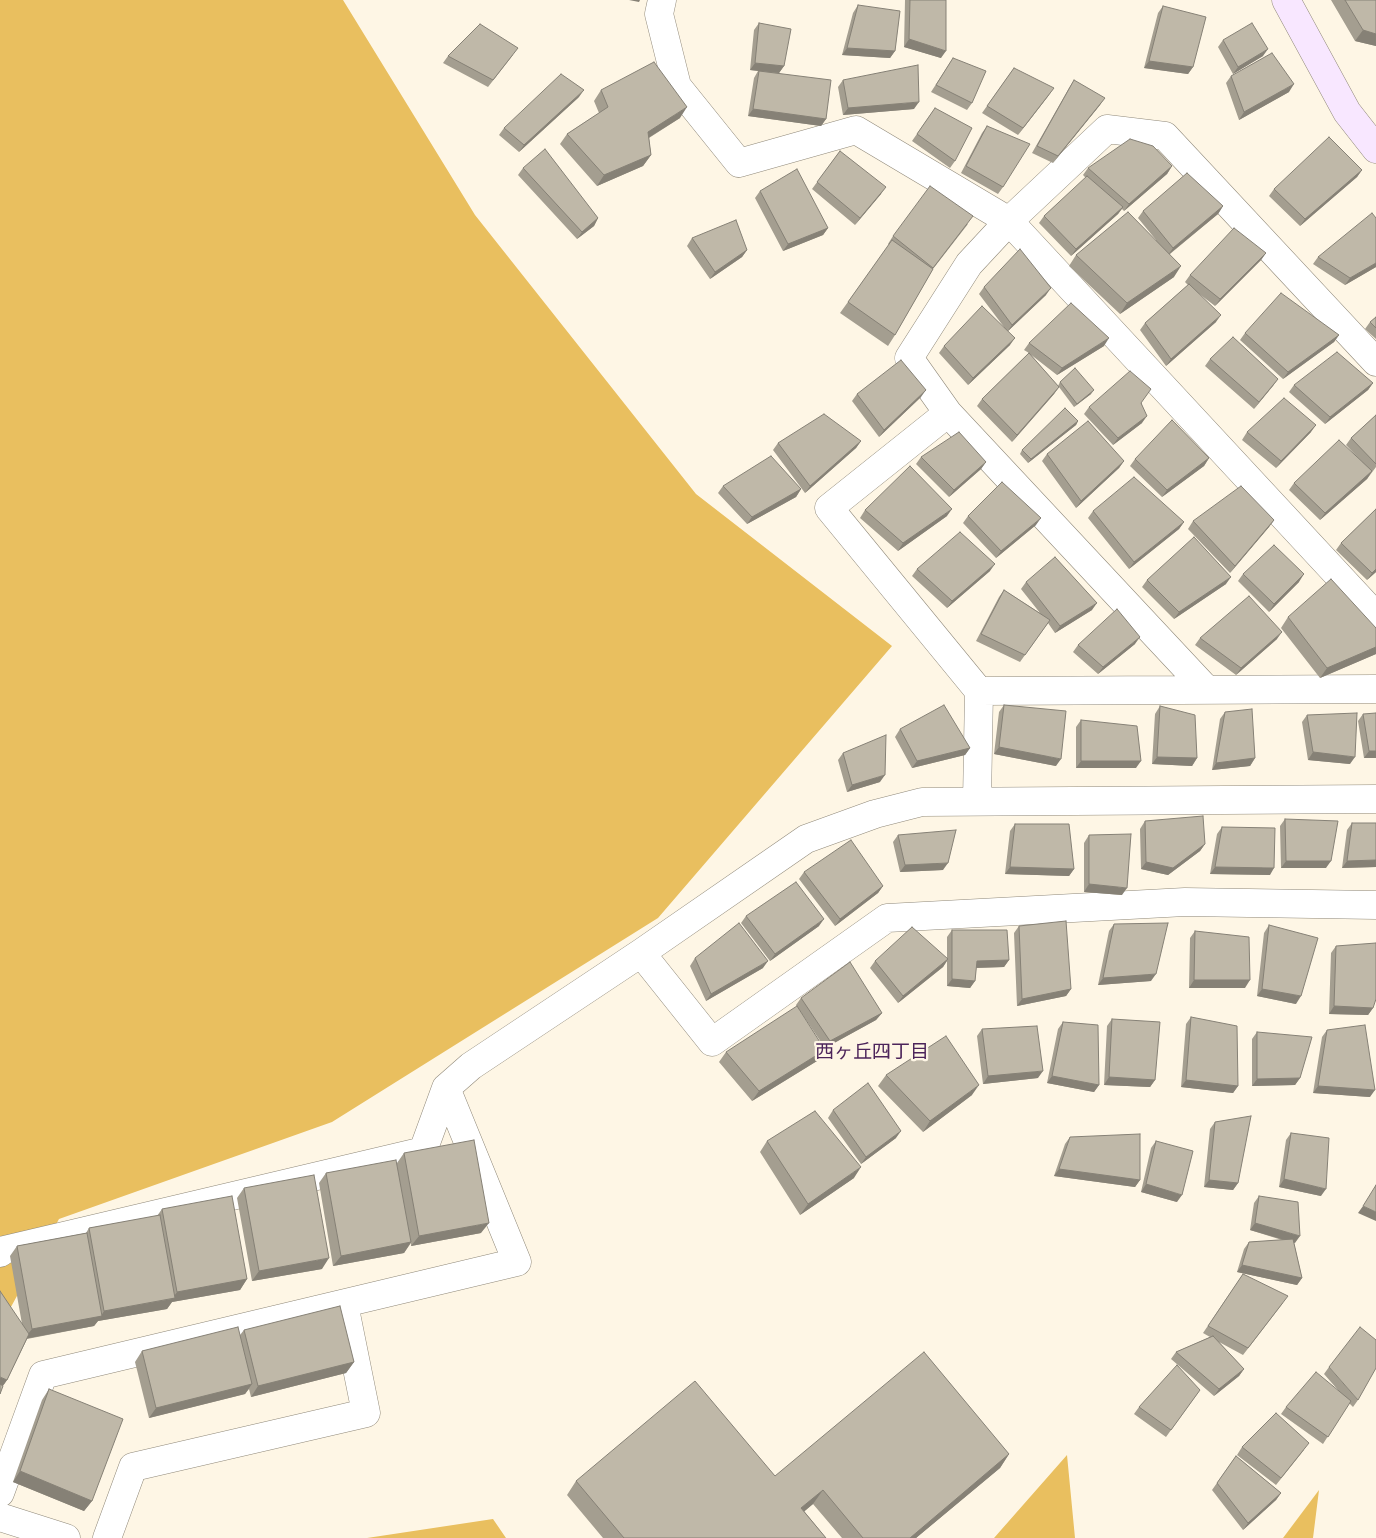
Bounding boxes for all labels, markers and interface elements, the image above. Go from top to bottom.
district label: 西ヶ丘四丁目 [815,1042,929,1064]

